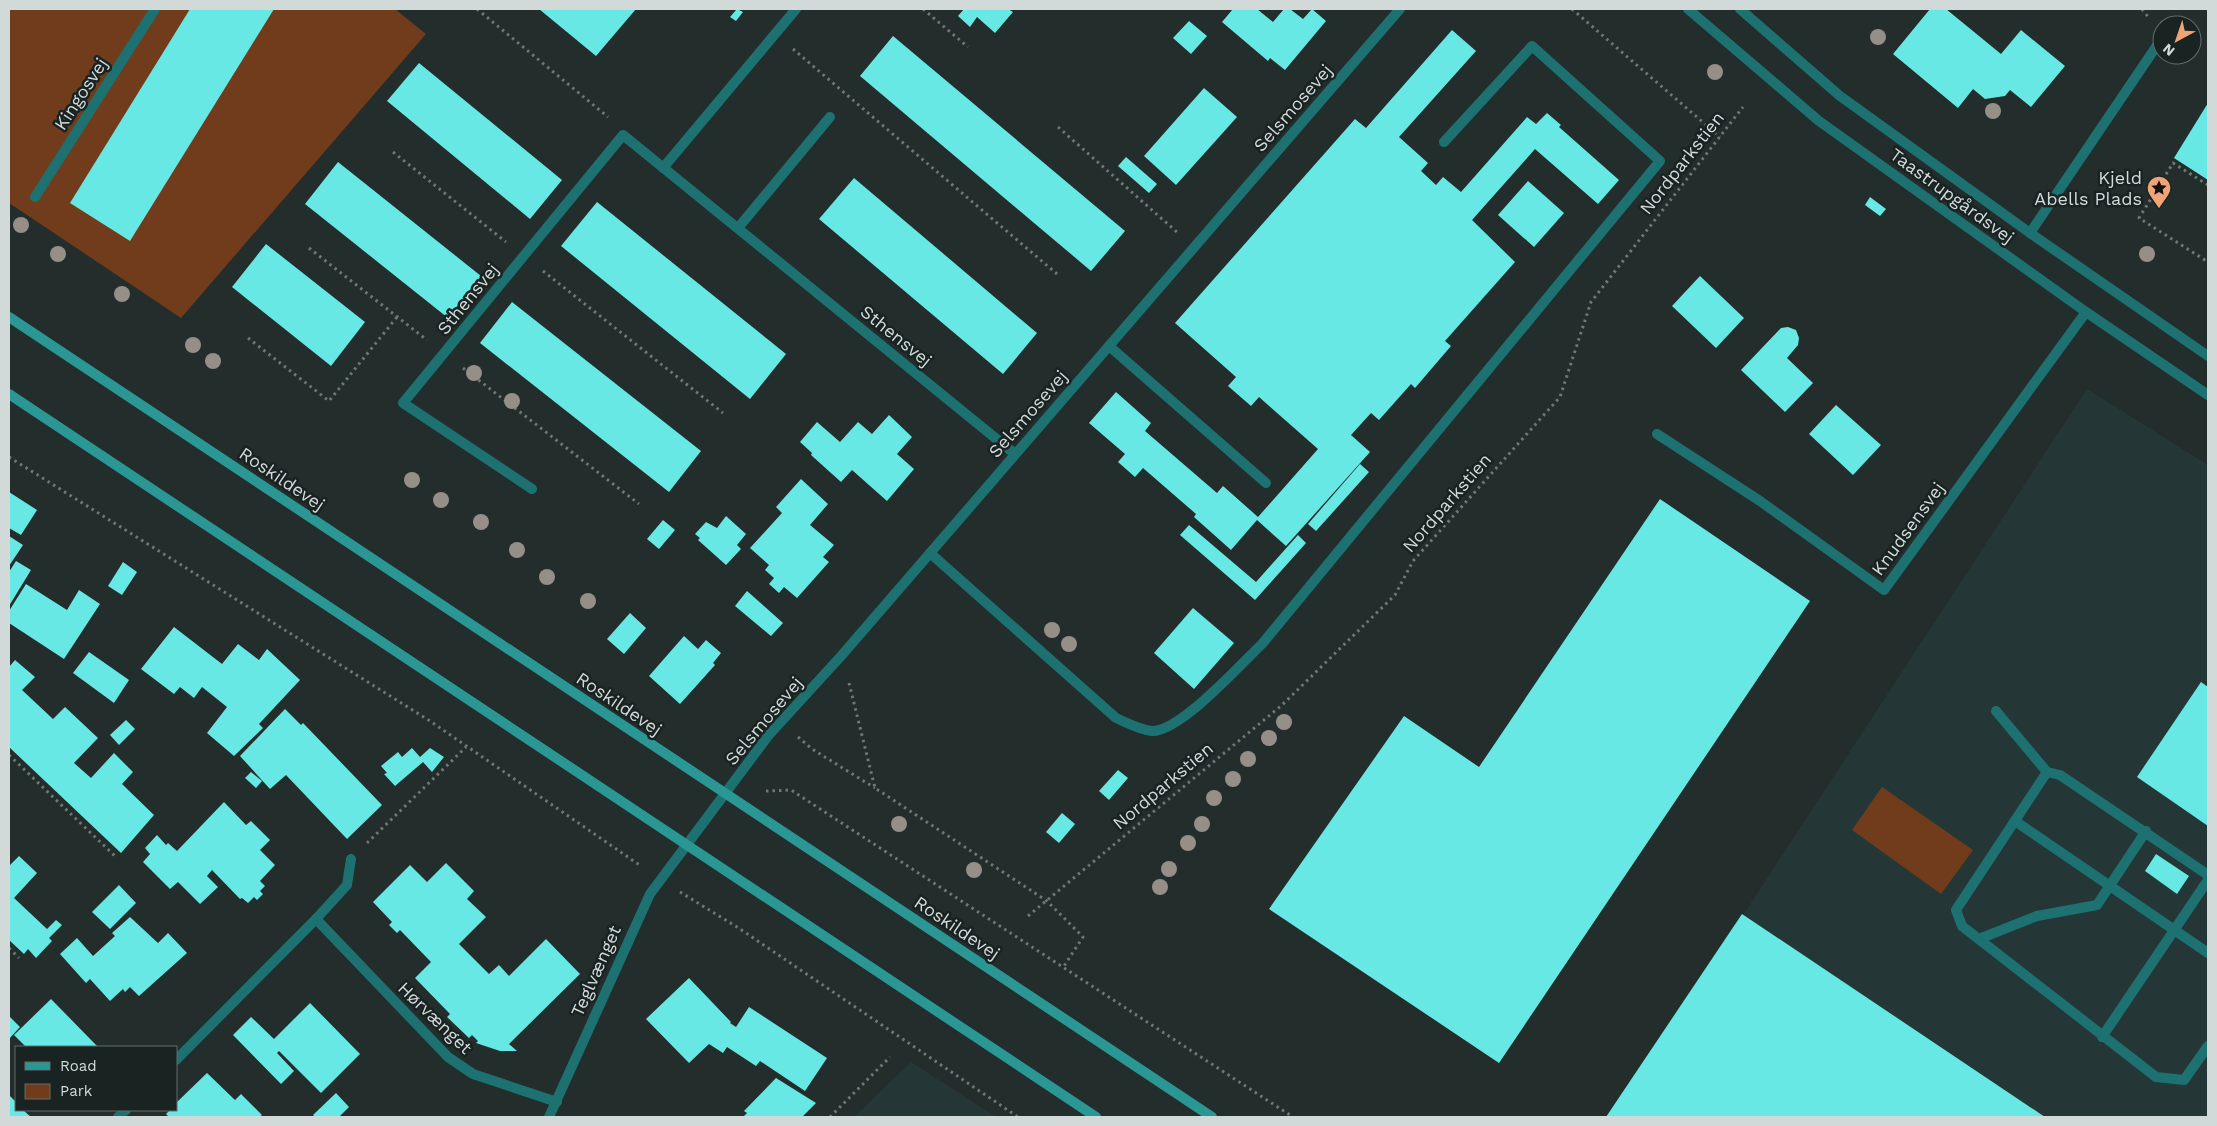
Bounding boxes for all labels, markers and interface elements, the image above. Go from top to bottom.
north arrow [2152,15,2202,65]
text: N [2160,40,2178,59]
street label: Kingosvej [49,54,112,134]
street label: Selsmosevej [1249,60,1336,156]
street label: Nordparkstien [1635,107,1728,218]
street label: Taastrupgårdsvej [1886,144,2018,248]
place label: Kjeld Abells Plads [2034,167,2142,209]
place icon: Kjeld Abells Plads [2146,175,2172,209]
street label: Sthensvej [433,259,503,339]
street label: Sthensvej [856,301,936,371]
street label: Selsmosevej [984,366,1071,462]
street label: Roskildevej [236,442,329,515]
street label: Nordparkstien [1398,449,1495,556]
street label: Knudsensvej [1867,478,1948,579]
street label: Roskildevej [573,667,666,740]
street label: Selsmosevej [721,672,807,769]
street label: Nordparkstien [1108,738,1217,834]
street label: Roskildevej [911,891,1004,964]
street label: Teglvænget [566,922,625,1020]
street label: Hørvænget [394,977,477,1058]
legend [15,1046,178,1111]
text: Road [60,1057,97,1075]
text: Park [60,1082,93,1100]

